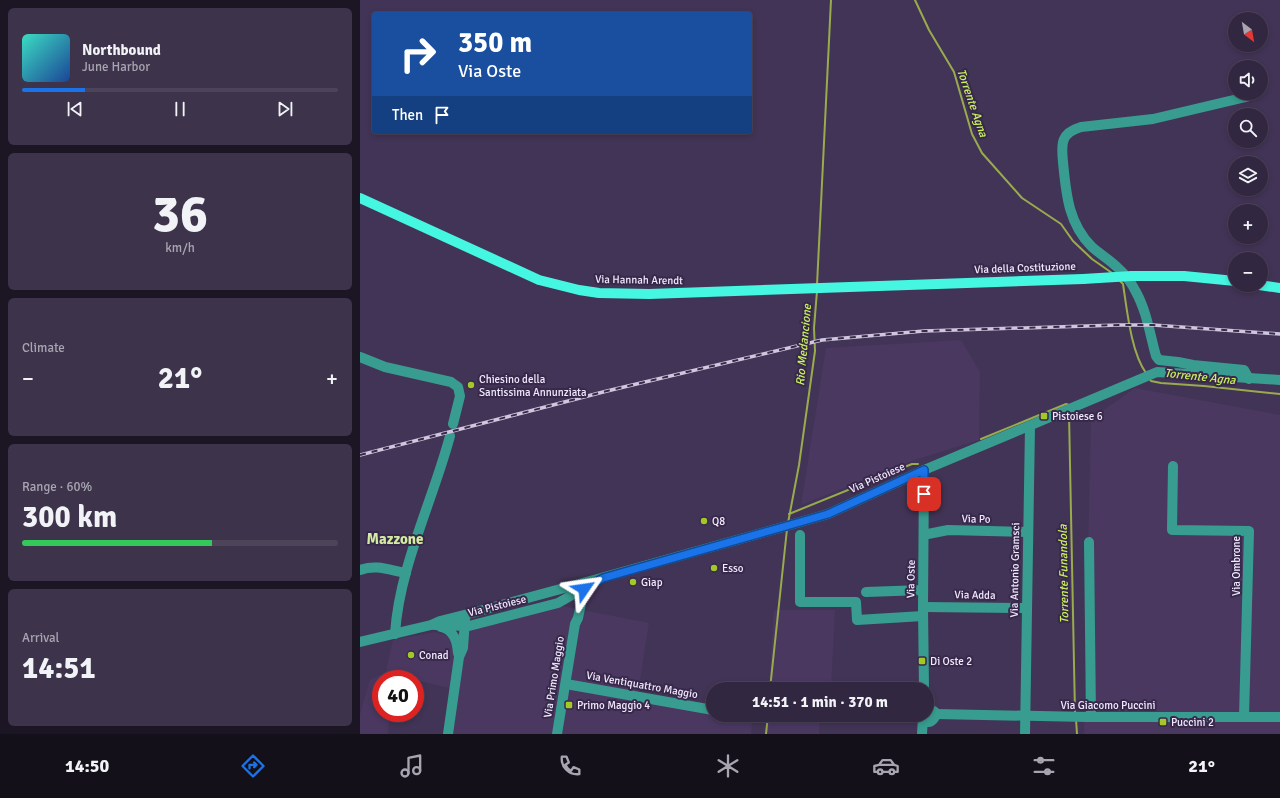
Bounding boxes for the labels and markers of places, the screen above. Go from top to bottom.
place label: Chiesino della Santissima Annunziata [479,373,587,399]
marker: Chiesino della Santissima Annunziata [466,380,476,390]
place label: Pistoiese 6 [1052,410,1103,423]
marker: Pistoiese 6 [1039,411,1049,421]
pin [907,477,941,511]
place label: Q8 [712,515,725,528]
marker: Q8 [699,516,709,526]
place label: Esso [722,562,744,575]
marker: Esso [709,563,719,573]
place label: Giap [641,576,663,589]
marker: Giap [628,577,638,587]
place label: Conad [419,649,449,662]
marker: Conad [406,650,416,660]
place label: Di Oste 2 [930,655,972,668]
marker: Di Oste 2 [917,656,927,666]
place label: Primo Maggio 4 [577,699,650,712]
marker: Primo Maggio 4 [564,700,574,710]
place label: Puccini 2 [1171,716,1214,729]
marker: Puccini 2 [1158,717,1168,727]

